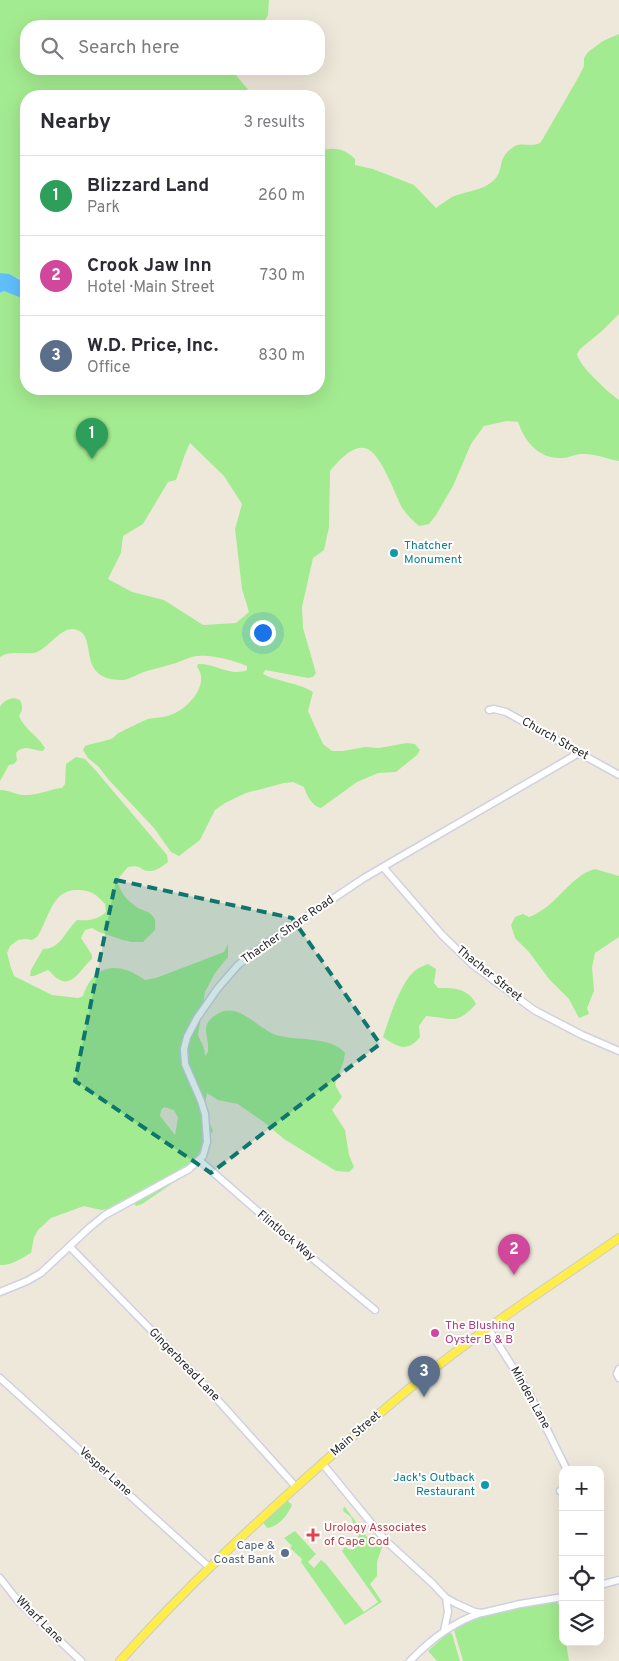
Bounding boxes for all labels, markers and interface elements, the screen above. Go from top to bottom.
search box [20,20,325,75]
icon: search [38,34,66,62]
text: Search here [78,36,180,60]
text: Nearby [40,109,111,136]
text: 3 results [243,113,305,133]
text: Blizzard Land [87,174,209,198]
text: 1 [53,186,59,206]
text: 260 m [258,186,305,206]
text: Park [87,198,120,218]
text: Crook Jaw Inn [87,254,212,278]
text: 2 [51,266,61,286]
text: 730 m [260,266,305,286]
text: Hotel · Main Street [87,278,215,298]
text: W.D. Price, Inc. [87,334,218,358]
text: 3 [51,346,61,366]
text: 830 m [258,346,305,366]
text: Office [87,358,130,378]
pin: 1 [76,418,108,459]
place label: Thatcher Monument [404,538,462,568]
marker: Thatcher Monument [388,547,400,559]
your location [250,620,276,646]
street label: Church Street [519,714,591,764]
street label: Thacher Shore Road [239,892,337,968]
street label: Thacher Street [453,943,525,1005]
street label: Flintlock Way [254,1207,318,1265]
pin: 2 [498,1234,530,1275]
place label: The Blushing Oyster B & B [445,1318,515,1348]
street label: Gingerbread Lane [145,1325,223,1405]
marker: The Blushing Oyster B & B [429,1327,441,1339]
pin: 3 [408,1356,440,1397]
street label: Minden Lane [506,1364,554,1432]
street label: Main Street [328,1408,384,1460]
street label: Vesper Lane [75,1444,135,1500]
map controls [559,1466,604,1646]
button: + [559,1466,604,1511]
place label: Jack's Outback Restaurant [393,1470,475,1500]
marker: Jack's Outback Restaurant [479,1479,491,1491]
button: − [559,1511,604,1556]
place label: Urology Associates of Cape Cod [324,1520,427,1550]
marker: Urology Associates of Cape Cod [306,1528,320,1542]
place label: Cape & Coast Bank [214,1538,275,1568]
marker: Cape & Coast Bank [279,1547,291,1559]
button: locate [559,1556,604,1601]
street label: Wharf Lane [12,1593,66,1647]
button: layers [559,1601,604,1646]

